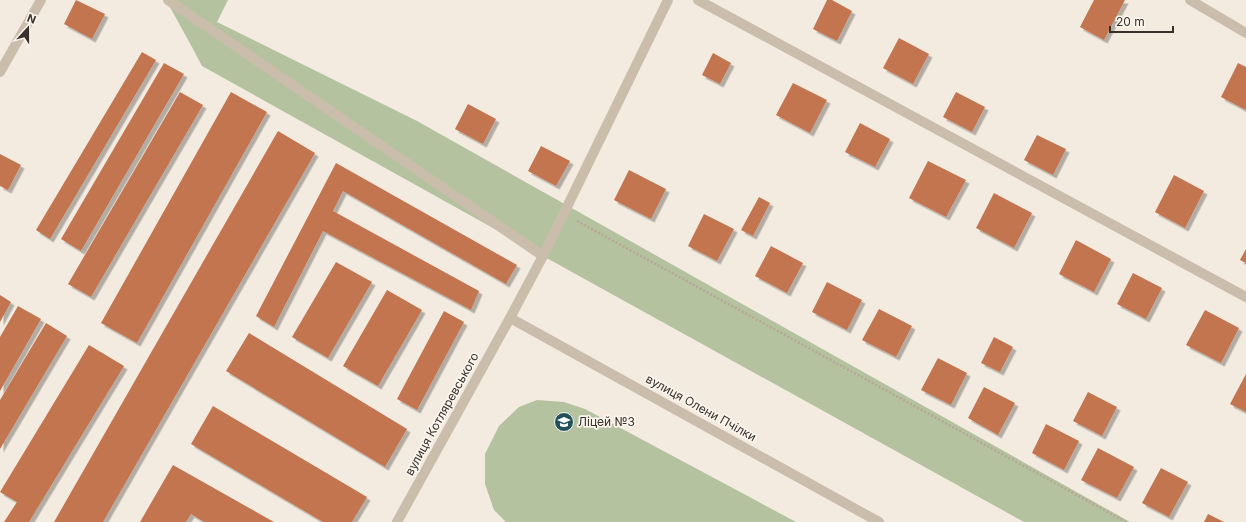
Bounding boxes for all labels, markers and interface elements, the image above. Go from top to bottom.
north arrow [8,8,48,48]
scale bar [1110,8,1173,34]
text: N [25,11,38,27]
text: 20 m [1116,14,1145,29]
street label: вулиця Котляревського [401,350,482,478]
street label: вулиця Олени Пчілки [643,371,759,444]
school or university icon: Ліцей №3 [553,411,575,433]
place label: Ліцей №3 [578,414,635,429]

